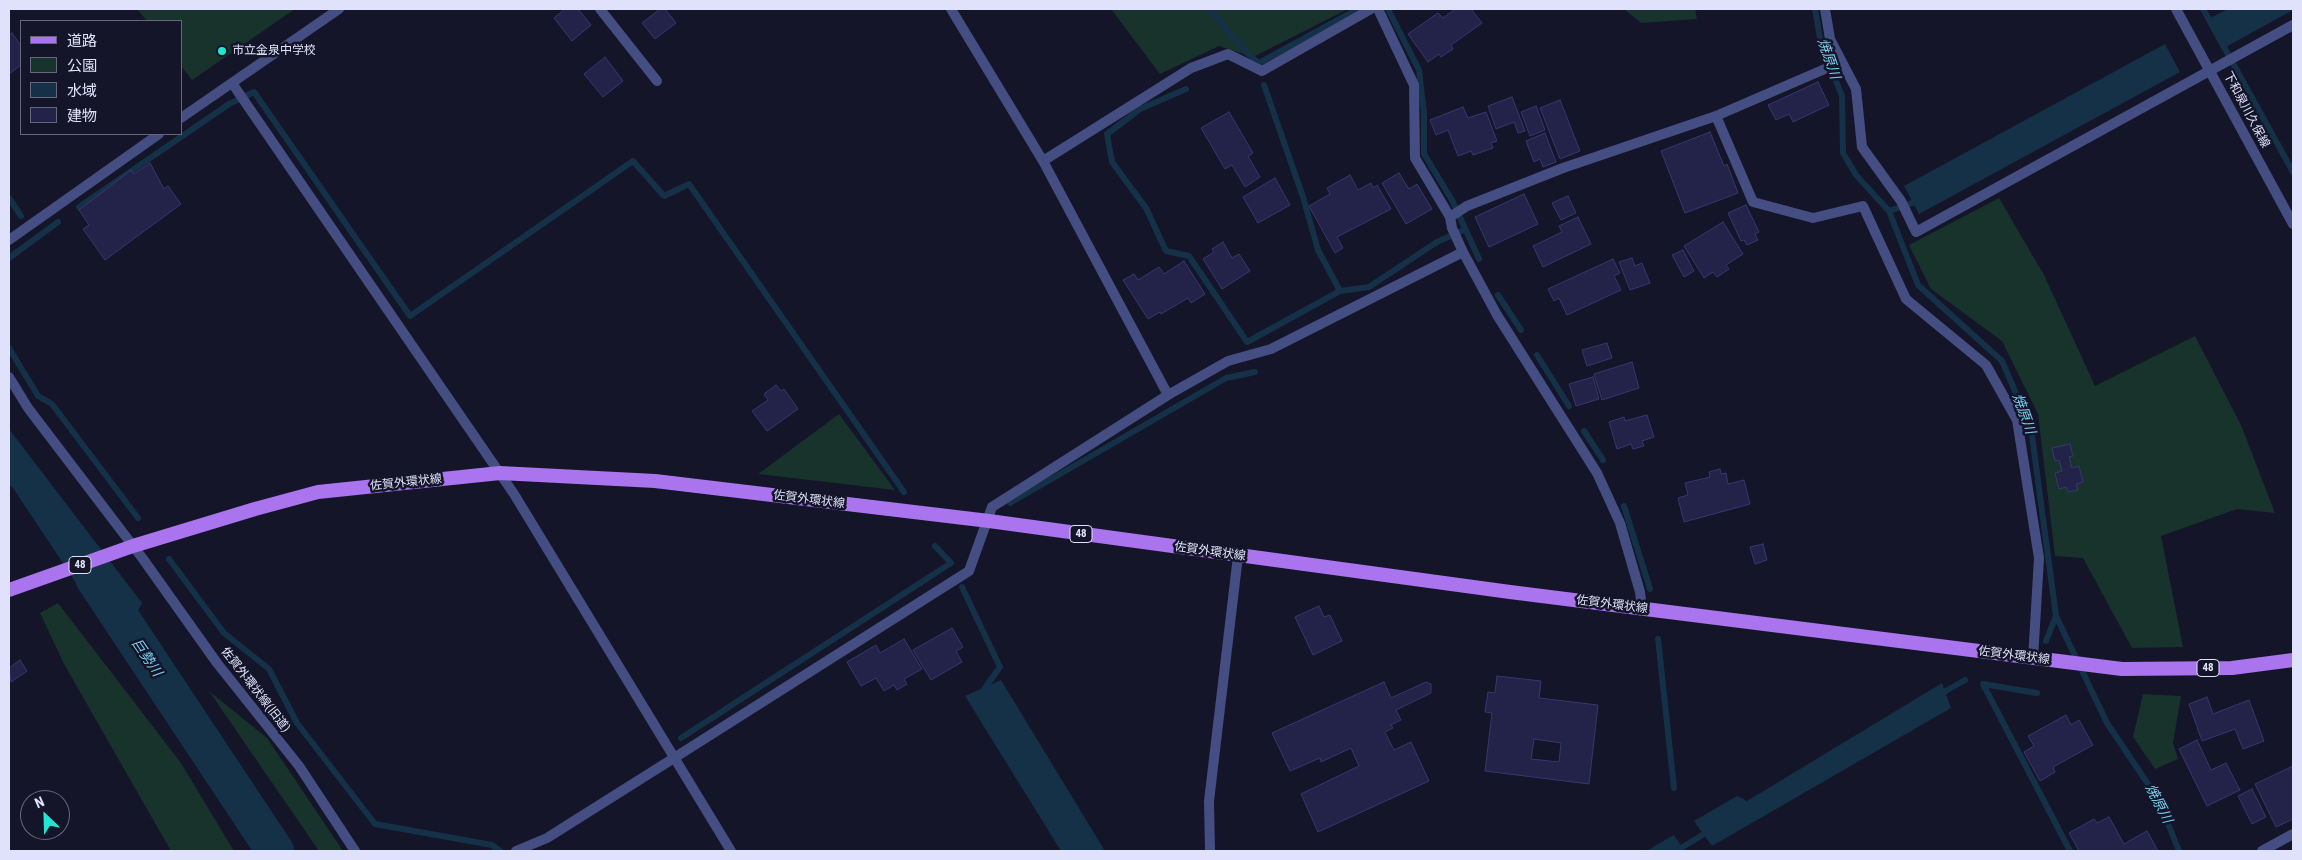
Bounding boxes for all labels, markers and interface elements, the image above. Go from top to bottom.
legend [20,20,182,135]
text: 道路 [67,32,97,50]
water label: 焼原川 [1813,36,1843,82]
place label: 市立金泉中学校 [232,44,316,58]
marker: 市立金泉中学校 [216,45,228,57]
text: 公園 [67,57,97,75]
street label: 下和泉川久保線 [2220,70,2272,150]
text: 水域 [67,82,97,100]
text: 建物 [67,107,97,125]
water label: 焼原川 [2008,391,2038,437]
street label: 佐賀外環状線 [369,472,443,494]
street label: 佐賀外環状線 [772,488,846,512]
road number: 48 [1070,526,1092,542]
street label: 佐賀外環状線 [1173,540,1247,564]
road number: 48 [69,556,91,574]
street label: 佐賀外環状線 [1575,593,1649,617]
water label: 巨勢川 [127,636,165,680]
street label: 佐賀外環状線 [1977,644,2051,668]
street label: 佐賀外環状線(旧道) [217,645,293,735]
road number: 48 [2197,660,2219,676]
water label: 焼原川 [2141,781,2175,827]
north arrow [20,790,70,840]
text: N [32,793,46,811]

